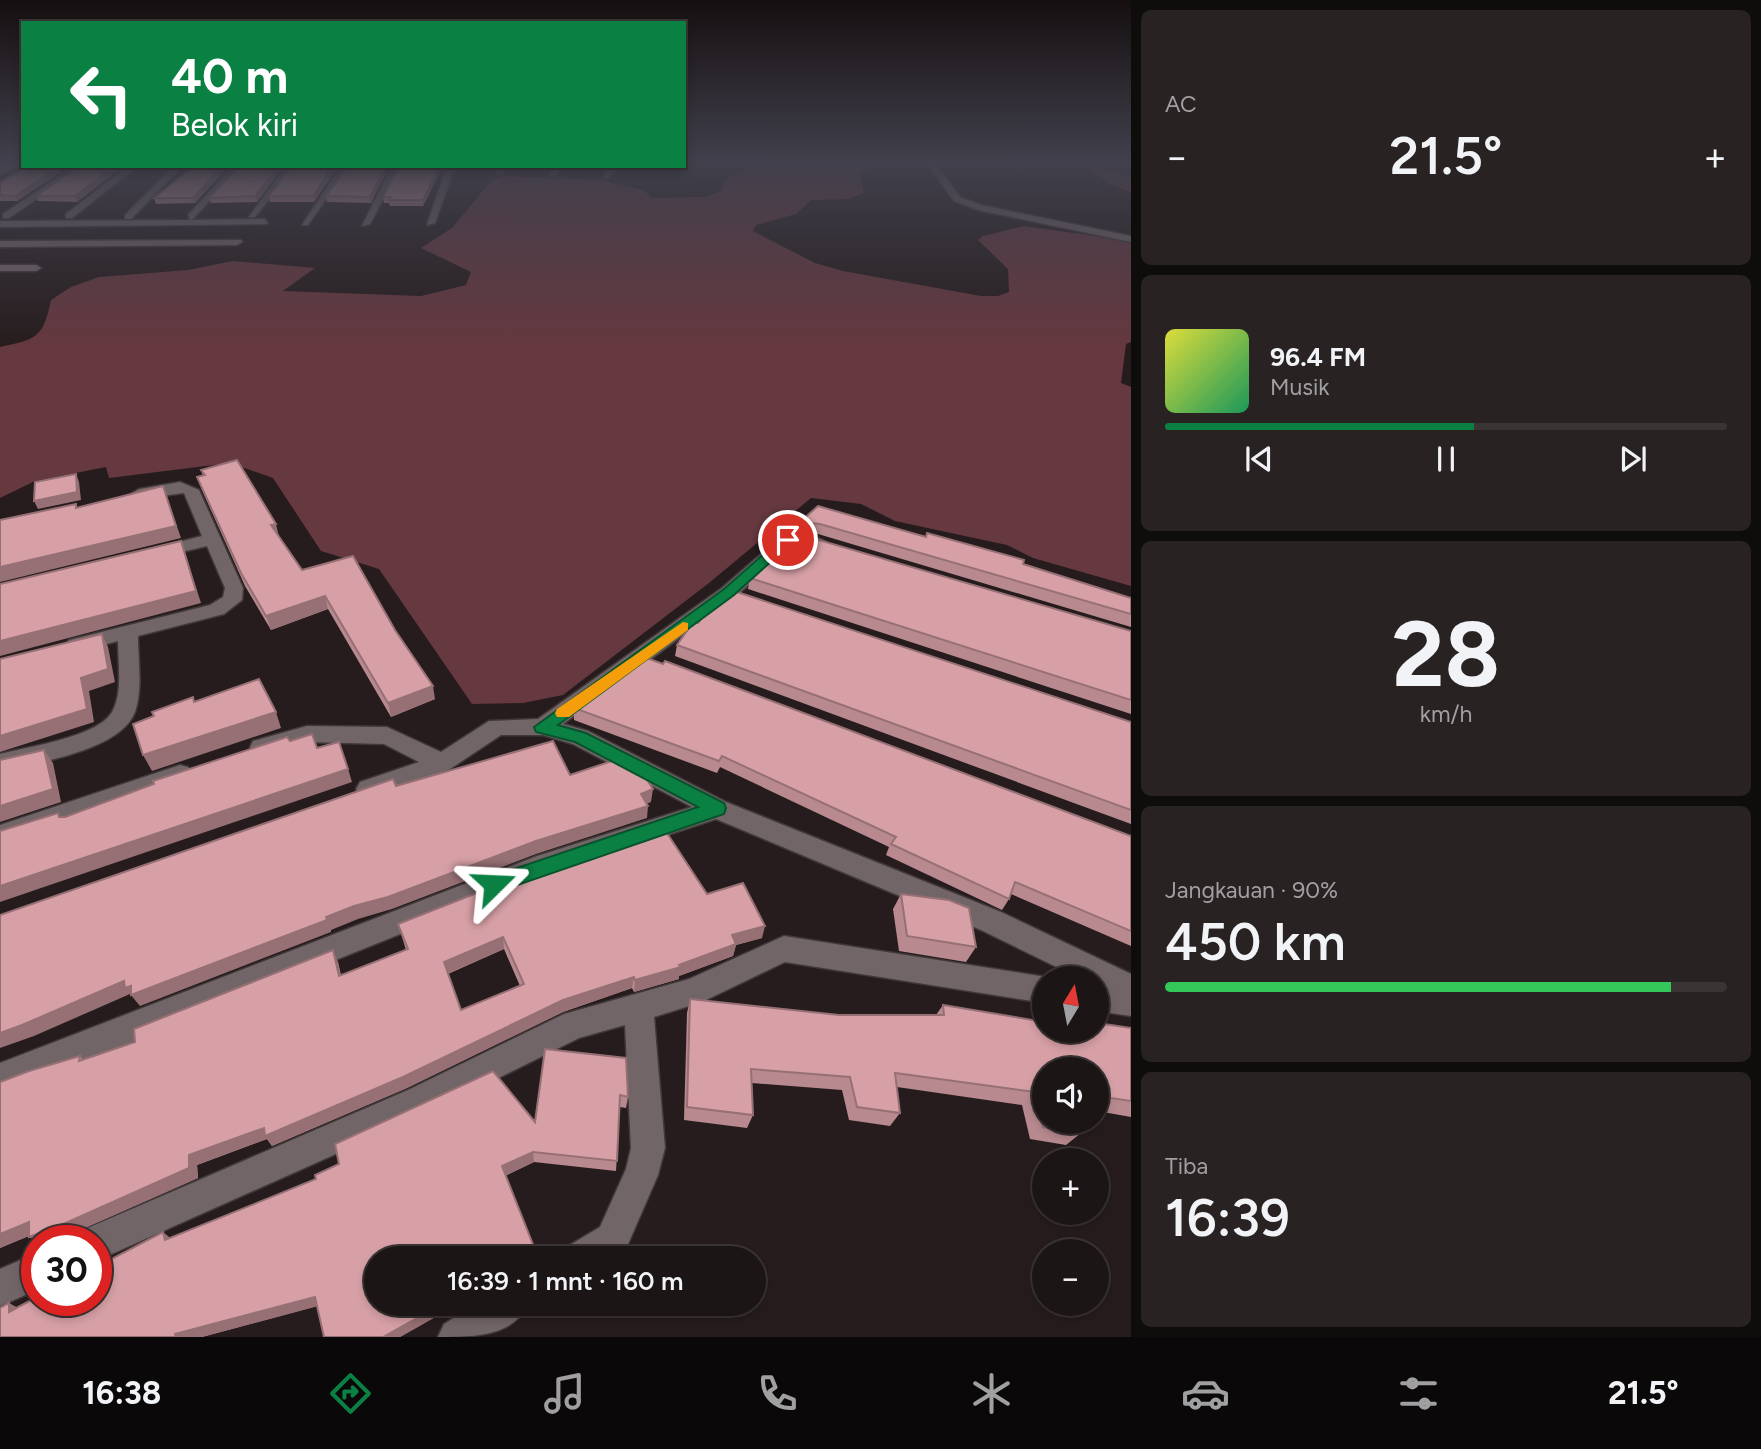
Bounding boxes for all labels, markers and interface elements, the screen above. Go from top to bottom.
text: 40 m [171,46,288,105]
icon: left [56,49,147,140]
text: AC [1165,90,1197,118]
text: Belok kiri [171,106,298,144]
text: 21.5° [1389,125,1503,187]
text: − [1165,134,1189,180]
text: + [1703,134,1727,180]
text: 96.4 FM [1270,341,1366,373]
text: Musik [1270,373,1330,401]
icon: previous [1240,440,1278,478]
icon: pause [1427,440,1465,478]
icon: next [1614,440,1652,478]
pin [758,510,818,570]
icon: arrive [769,521,807,559]
text: 28 [1392,600,1500,709]
text: km/h [1420,700,1472,728]
position arrow [457,847,531,921]
text: Jangkauan · 90% [1165,876,1338,904]
text: 450 km [1165,911,1346,973]
north arrow [1032,966,1110,1043]
map controls [1032,966,1109,1316]
button: sound [1032,1057,1109,1134]
button: + [1032,1148,1109,1225]
text: Tiba [1165,1152,1208,1180]
text: 16:39 [1165,1187,1290,1249]
speed limit sign: 30 [21,1225,112,1316]
button: − [1032,1239,1109,1316]
text: 16:39 · 1 mnt · 160 m [447,1265,683,1297]
icon: directions [326,1369,375,1418]
icon: music [540,1369,589,1418]
icon: phone [753,1369,802,1418]
icon: climate [967,1369,1016,1418]
icon: car [1181,1369,1230,1418]
icon: filters [1394,1369,1443,1418]
text: 16:38 [82,1374,161,1412]
text: 21.5° [1608,1374,1679,1412]

